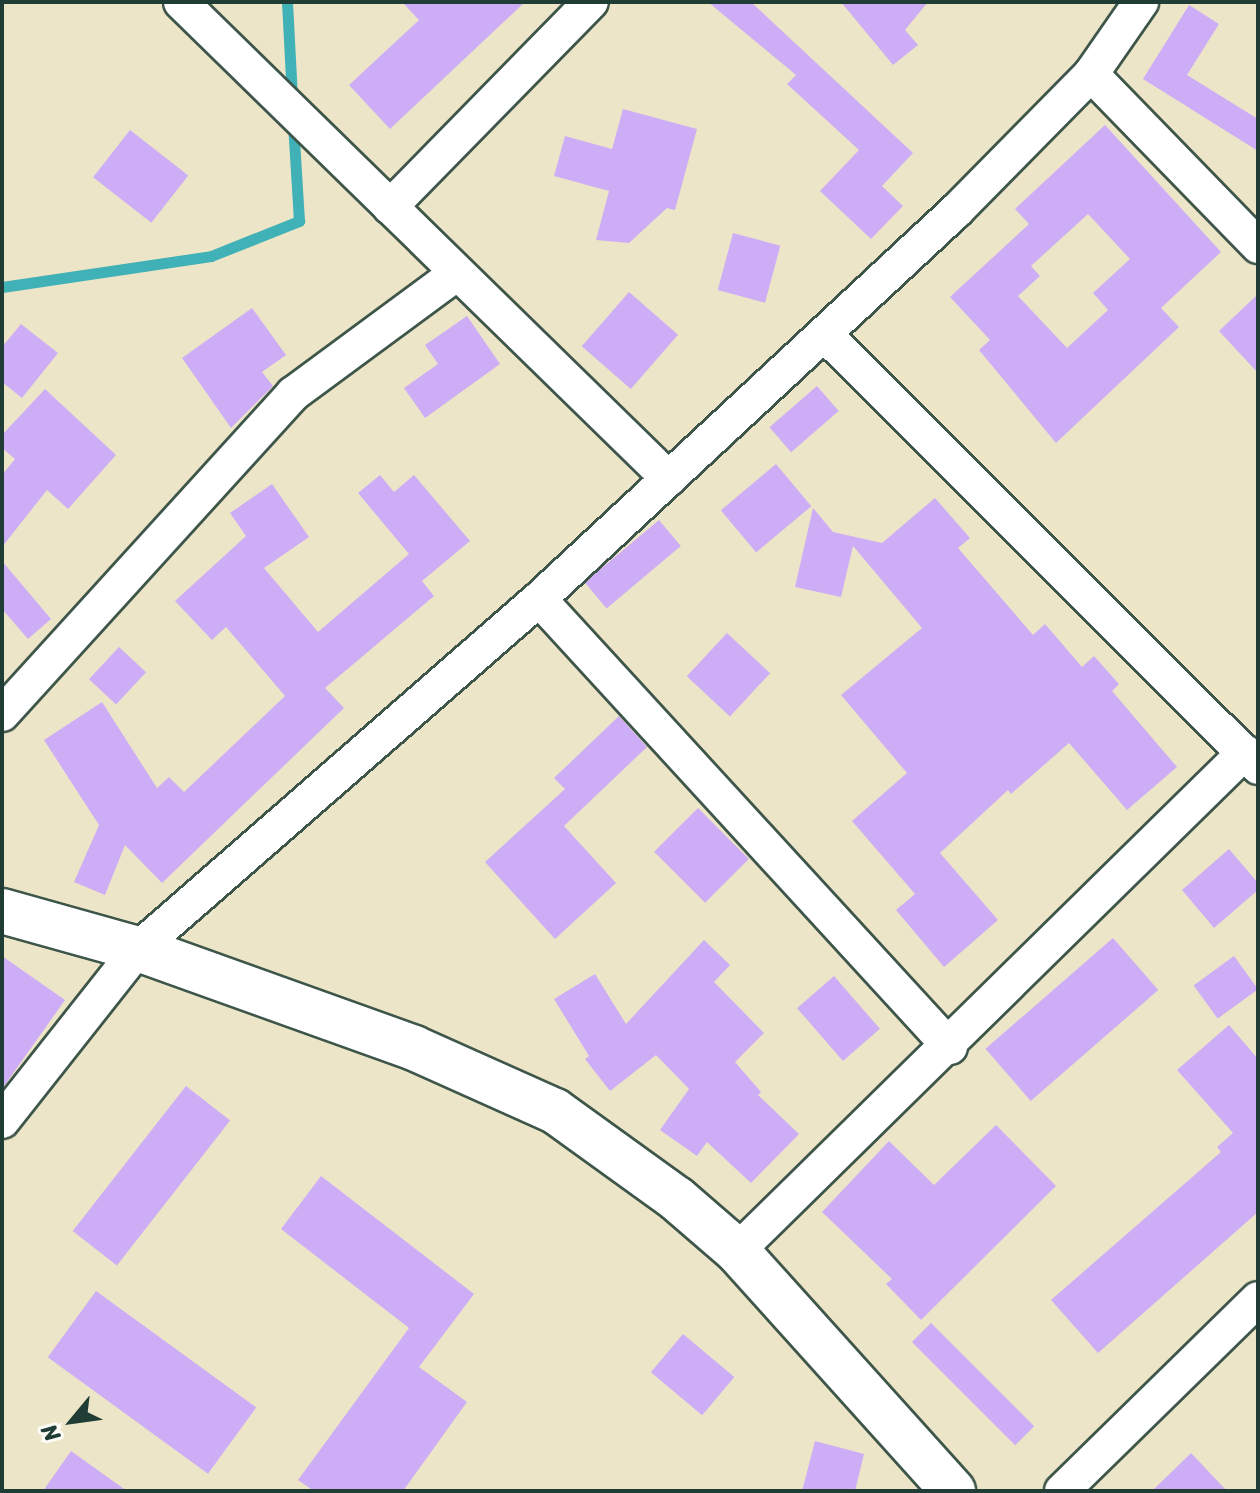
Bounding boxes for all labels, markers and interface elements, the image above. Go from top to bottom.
north arrow [32,1381,112,1461]
text: N [30,1417,71,1449]

